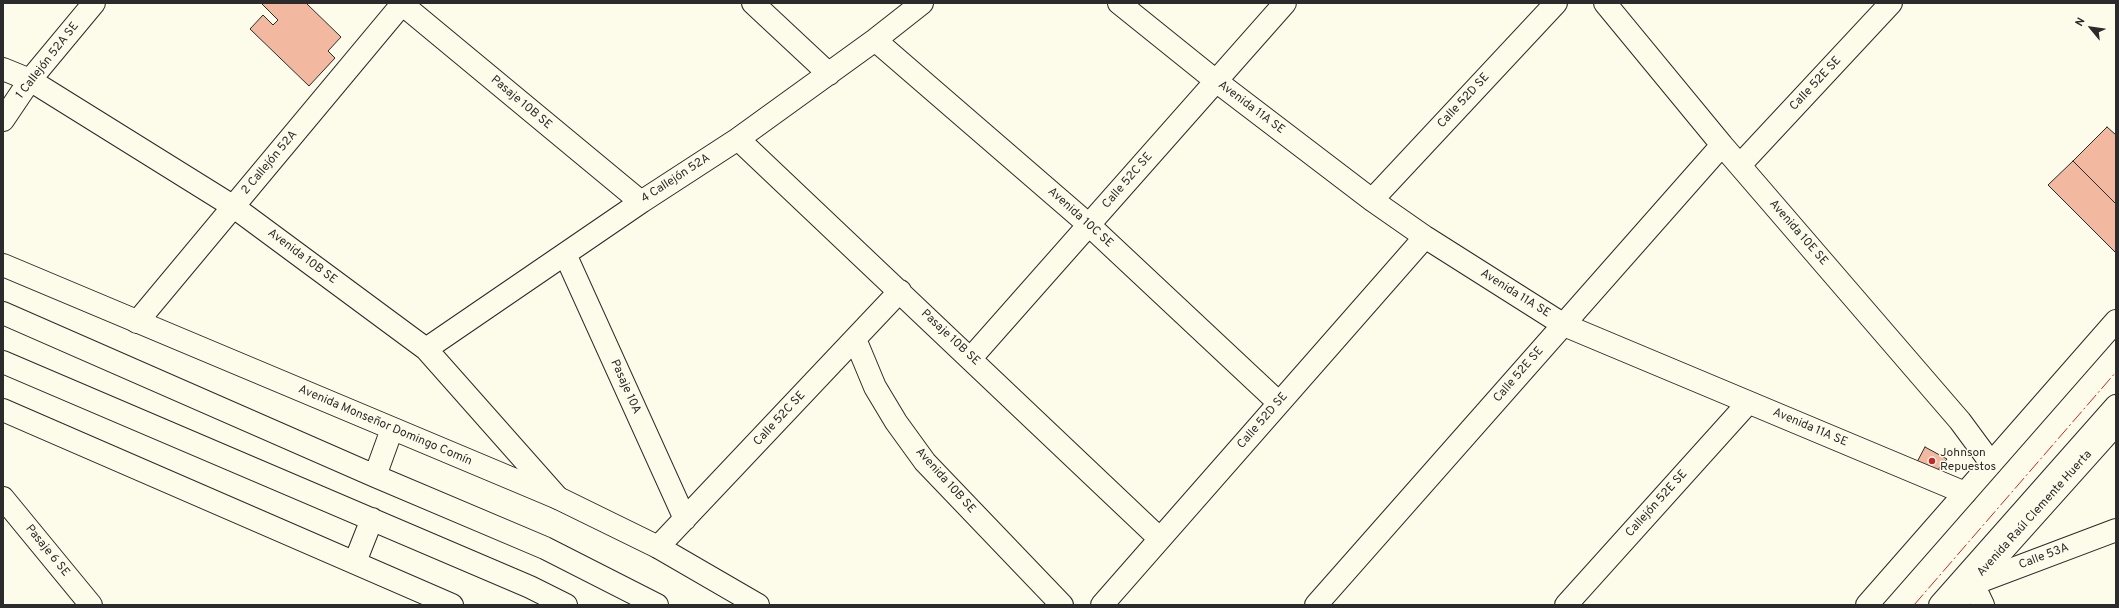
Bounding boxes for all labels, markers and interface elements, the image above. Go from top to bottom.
north arrow [2071,8,2111,48]
text: N [2072,15,2089,29]
street label: 1 Callejón 52A SE [14,20,82,102]
street label: Calle 52E SE [1787,54,1845,114]
street label: Calle 52D SE [1435,71,1493,131]
street label: Pasaje 10B SE [487,73,555,133]
street label: Avenida 11A SE [1215,78,1287,138]
street label: 2 Callejón 52A [239,128,301,198]
street label: Calle 52C SE [1100,150,1156,212]
street label: 4 Callejón 52A [639,151,713,207]
street label: Avenida 10C SE [1044,185,1116,251]
street label: Avenida 10E SE [1766,197,1830,269]
street label: Avenida 10B SE [264,226,340,288]
street label: Avenida 11A SE [1477,267,1553,321]
street label: Pasaje 10B SE [918,307,982,369]
street label: Calle 52E SE [1491,344,1547,406]
street label: Pasaje 10A [607,358,643,416]
street label: Avenida Monseñor Domingo Comín [296,383,474,469]
street label: Calle 52C SE [751,389,809,449]
street label: Calle 52D SE [1235,390,1291,452]
street label: Avenida 11A SE [1770,406,1850,450]
street label: Avenida 10B SE [912,445,978,517]
place label: Johnson Repuestos [1940,447,1996,475]
street label: Avenida Raúl Clemente Huerta [1975,448,2095,580]
marker: Johnson Repuestos [1927,456,1937,466]
street label: Callejón 52E SE [1623,468,1691,540]
street label: Pasaje 6 SE [22,522,72,580]
street label: Calle 53A [2017,541,2071,573]

